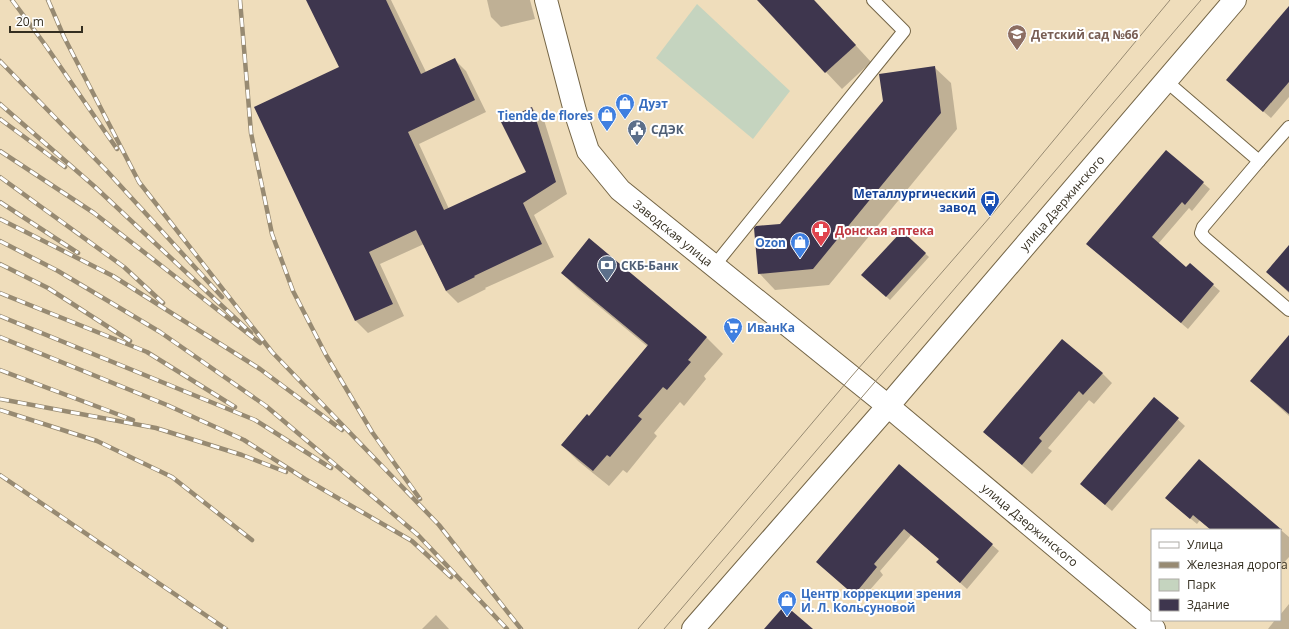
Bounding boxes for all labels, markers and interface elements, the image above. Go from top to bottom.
scale bar [10,8,82,34]
text: 20 m [16,13,44,30]
school or university icon: Детский сад №66 [1006,23,1028,51]
place label: Детский сад №66 [1031,26,1139,43]
shop icon: Дуэт [614,92,636,120]
place label: Дуэт [639,95,668,112]
shop icon: Tiende de flores [596,104,618,132]
place label: Tiende de flores [498,107,593,124]
public building icon: СДЭК [626,118,648,146]
place label: СДЭК [651,121,685,138]
street label: улица Дзержинского [1016,152,1108,254]
place label: Металлургический завод [854,185,976,216]
bus stop icon: Металлургический завод [979,189,1001,217]
street label: Заводская улица [630,196,716,270]
pharmacy icon: Донская аптека [810,219,832,247]
place label: Донская аптека [835,222,934,239]
shop icon: Ozon [789,231,811,259]
place label: Ozon [755,234,786,251]
bank icon: СКБ-Банк [596,254,618,282]
place label: СКБ-Банк [621,257,679,274]
supermarket icon: ИванКа [722,316,744,344]
place label: ИванКа [747,319,795,336]
street label: улица Дзержинского [978,479,1082,571]
legend [1151,529,1281,621]
text: Улица [1187,536,1223,553]
text: Железная дорога [1187,556,1288,573]
text: Парк [1187,576,1217,593]
place label: Центр коррекции зрения И. Л. Кольсуновой [801,585,961,616]
shop icon: Центр коррекции зрения И. Л. Кольсуновой [776,589,798,617]
text: Здание [1187,596,1230,613]

